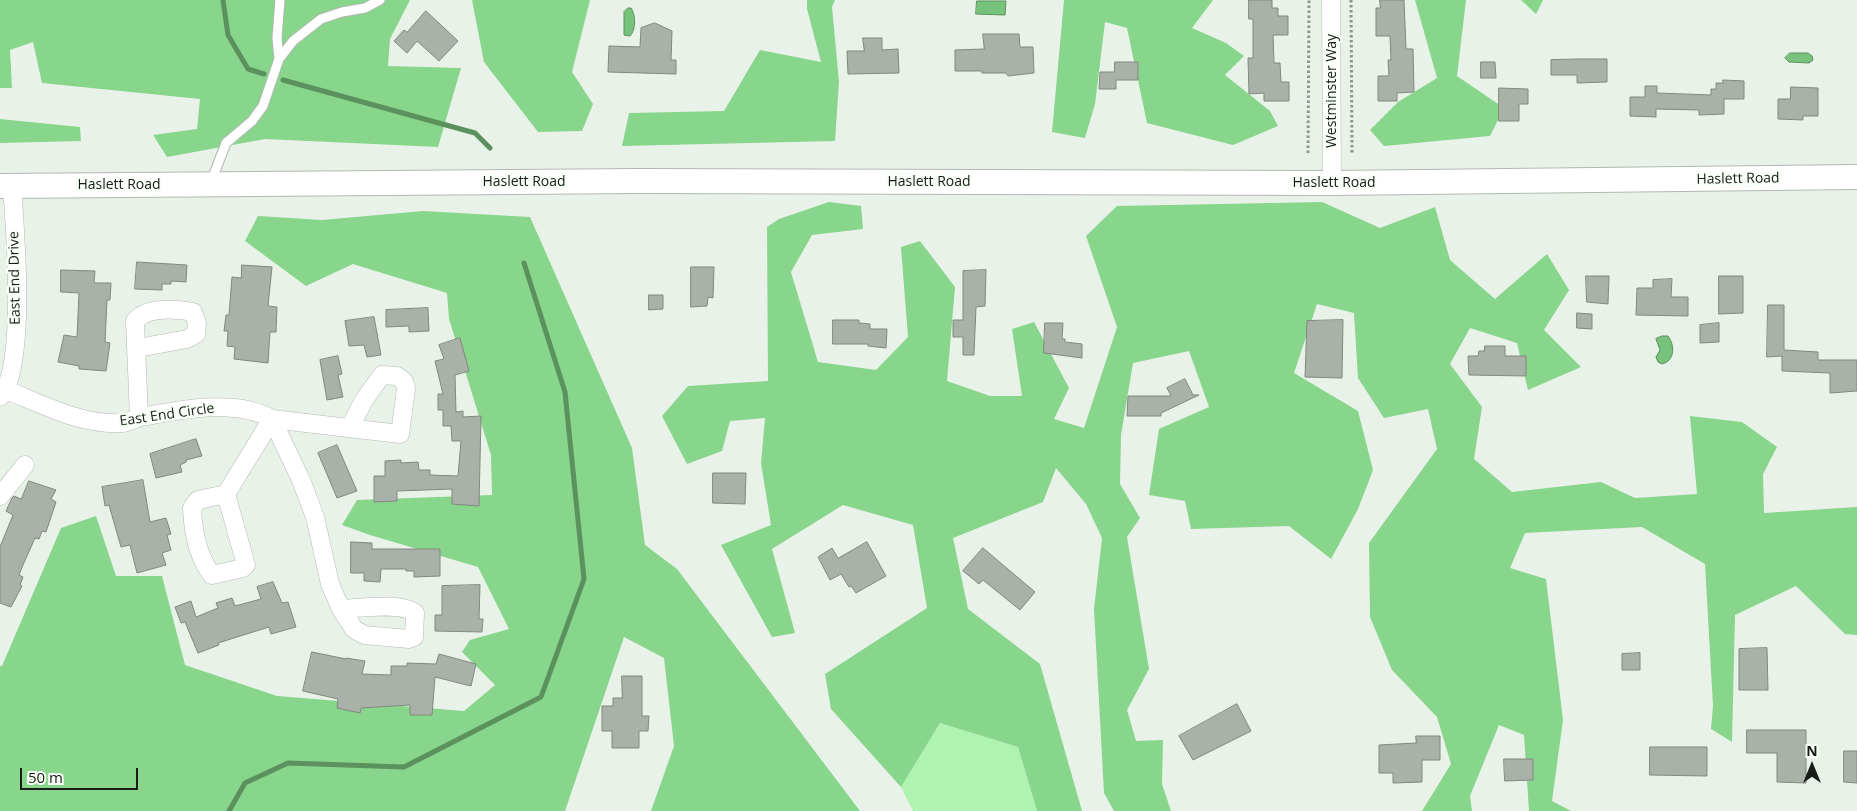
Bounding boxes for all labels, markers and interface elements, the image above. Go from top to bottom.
street label: Westminster Way [1324,34,1340,148]
street label: Haslett Road [1696,170,1780,188]
street label: Haslett Road [482,174,566,190]
street label: Haslett Road [887,174,971,190]
street label: Haslett Road [1292,175,1376,191]
street label: Haslett Road [77,177,161,193]
street label: East End Drive [6,231,24,325]
street label: East End Circle [118,400,216,430]
north arrow [1787,741,1837,791]
text: N [1806,741,1818,760]
scale bar [22,758,140,790]
text: 50 m [28,767,63,787]

